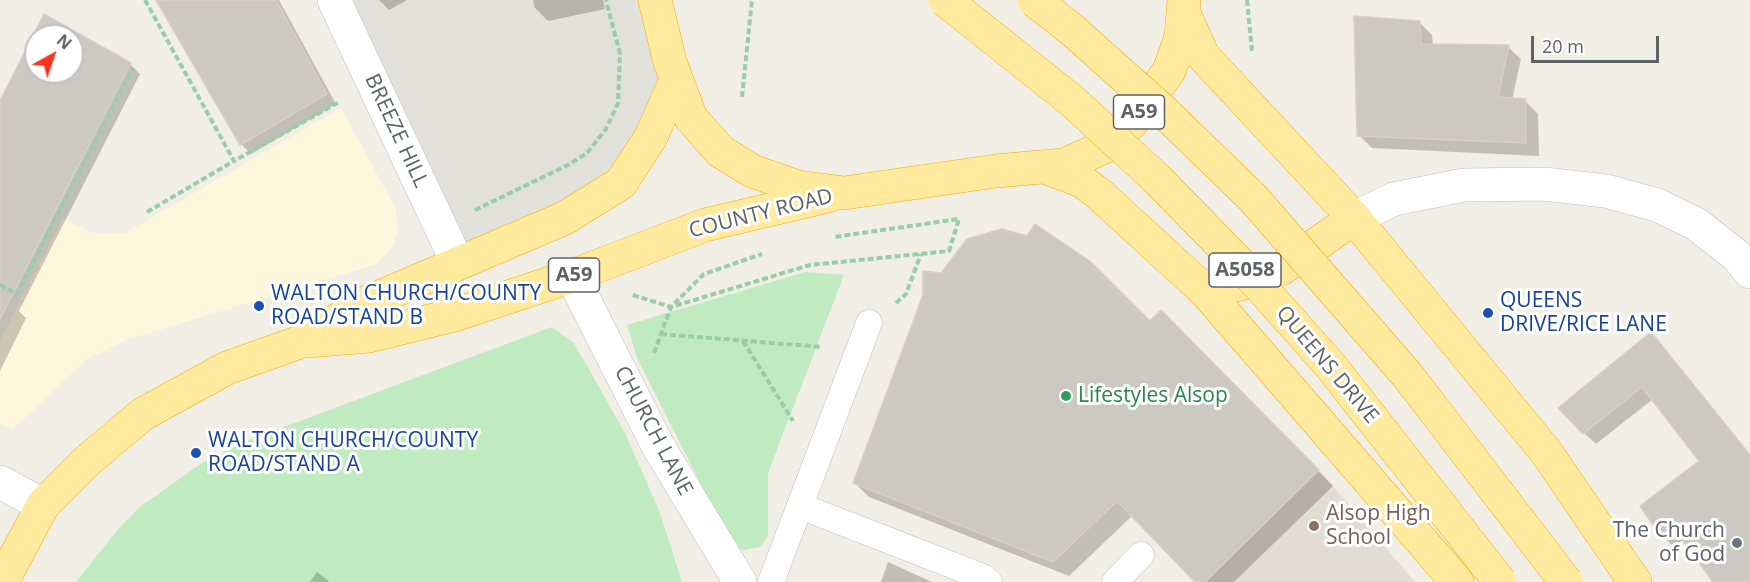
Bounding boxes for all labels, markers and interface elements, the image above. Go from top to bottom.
north arrow [24,24,84,84]
scale bar [1534,24,1662,62]
text: N [52,29,76,54]
text: 20 m [1542,34,1584,58]
street label: BREEZE HILL [359,70,433,192]
road number: A59 [1114,95,1164,129]
street label: COUNTY ROAD [687,184,835,244]
road number: A5058 [1209,253,1281,287]
road number: A59 [548,258,600,292]
place label: WALTON CHURCH/COUNTY ROAD/STAND B [271,281,541,331]
place label: QUEENS DRIVE/RICE LANE [1500,288,1667,338]
marker: WALTON CHURCH/COUNTY ROAD/STAND B [252,299,266,313]
street label: QUEENS DRIVE [1270,301,1384,429]
marker: QUEENS DRIVE/RICE LANE [1481,306,1495,320]
street label: CHURCH LANE [608,362,698,500]
place label: Lifestyles Alsop [1078,383,1228,409]
marker: Lifestyles Alsop [1059,389,1073,403]
place label: WALTON CHURCH/COUNTY ROAD/STAND A [208,428,478,478]
marker: WALTON CHURCH/COUNTY ROAD/STAND A [189,446,203,460]
place label: Alsop High School [1326,501,1431,551]
place label: The Church of God [1613,518,1725,568]
marker: Alsop High School [1307,519,1321,533]
marker: The Church of God [1730,536,1744,550]

